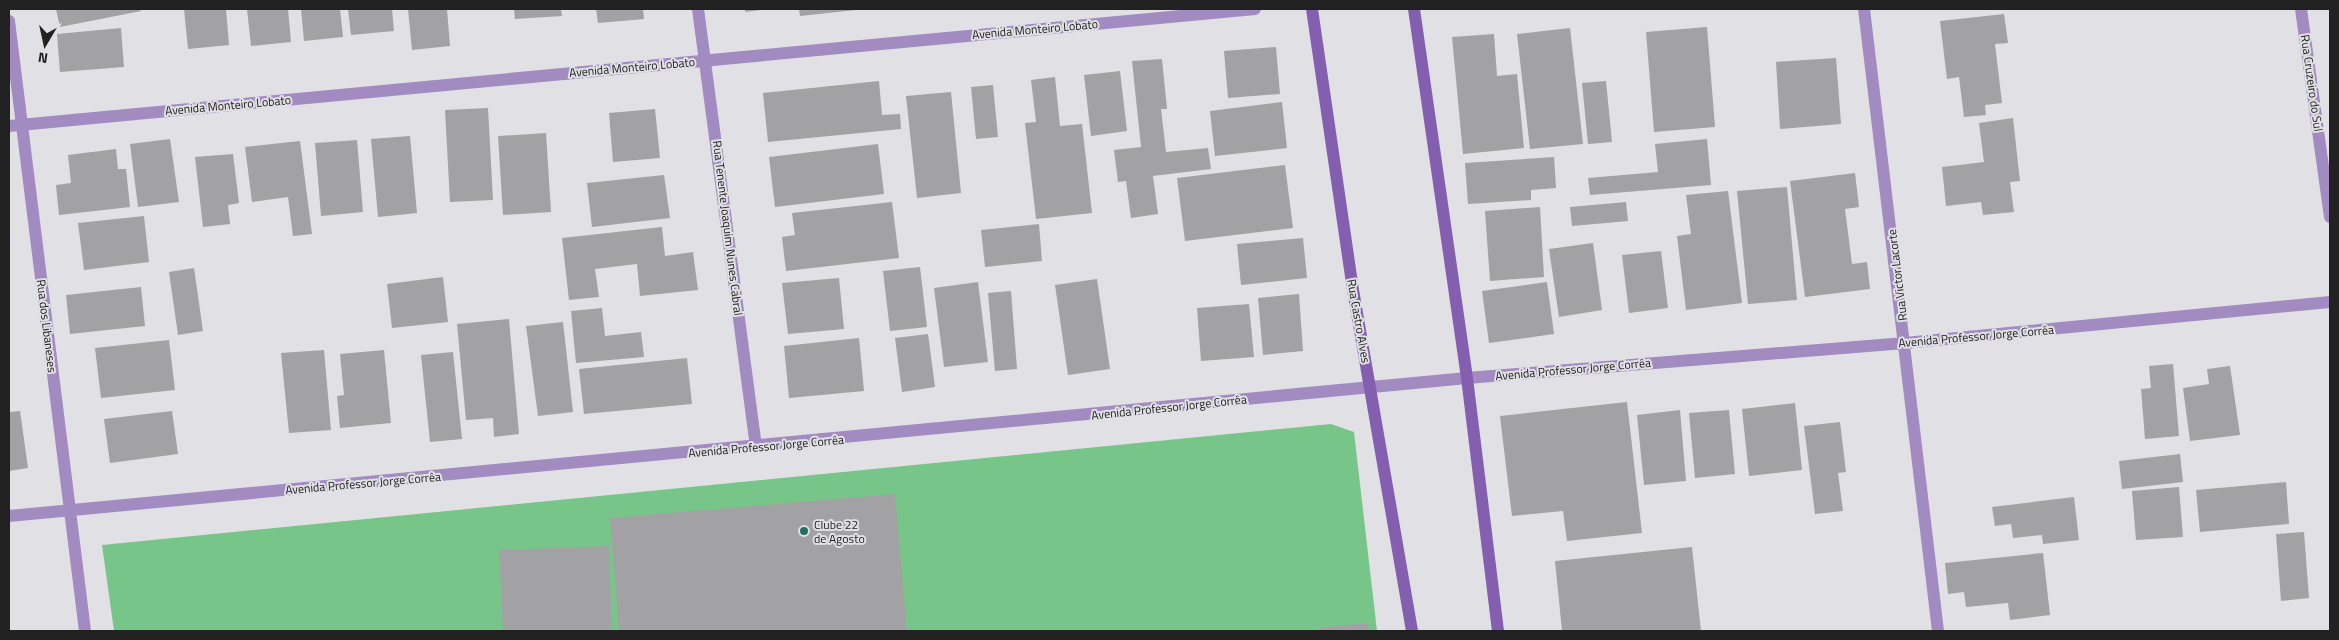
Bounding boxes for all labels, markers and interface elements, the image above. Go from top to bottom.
street label: Avenida Monteiro Lobato [971,14,1099,44]
north arrow [20,20,70,70]
street label: Rua Cruzeiro do Sul [2296,33,2328,133]
text: N [36,47,49,69]
street label: Avenida Monteiro Lobato [568,52,696,82]
street label: Avenida Monteiro Lobato [164,90,292,120]
street label: Rua Tenente Joaquim Nunes Cabral [708,139,748,317]
street label: Rua Victor Lacorte [1882,228,1912,322]
street label: Rua dos Libaneses [32,278,62,374]
street label: Rua Castro Alves [1342,278,1376,365]
street label: Avenida Professor Jorge Corrêa [1897,320,2055,352]
street label: Avenida Professor Jorge Corrêa [1494,353,1652,385]
street label: Avenida Professor Jorge Corrêa [1090,389,1248,425]
street label: Avenida Professor Jorge Corrêa [687,430,845,462]
street label: Avenida Professor Jorge Corrêa [284,467,442,499]
place label: Clube 22 de Agosto [814,515,865,548]
marker: Clube 22 de Agosto [798,525,810,537]

